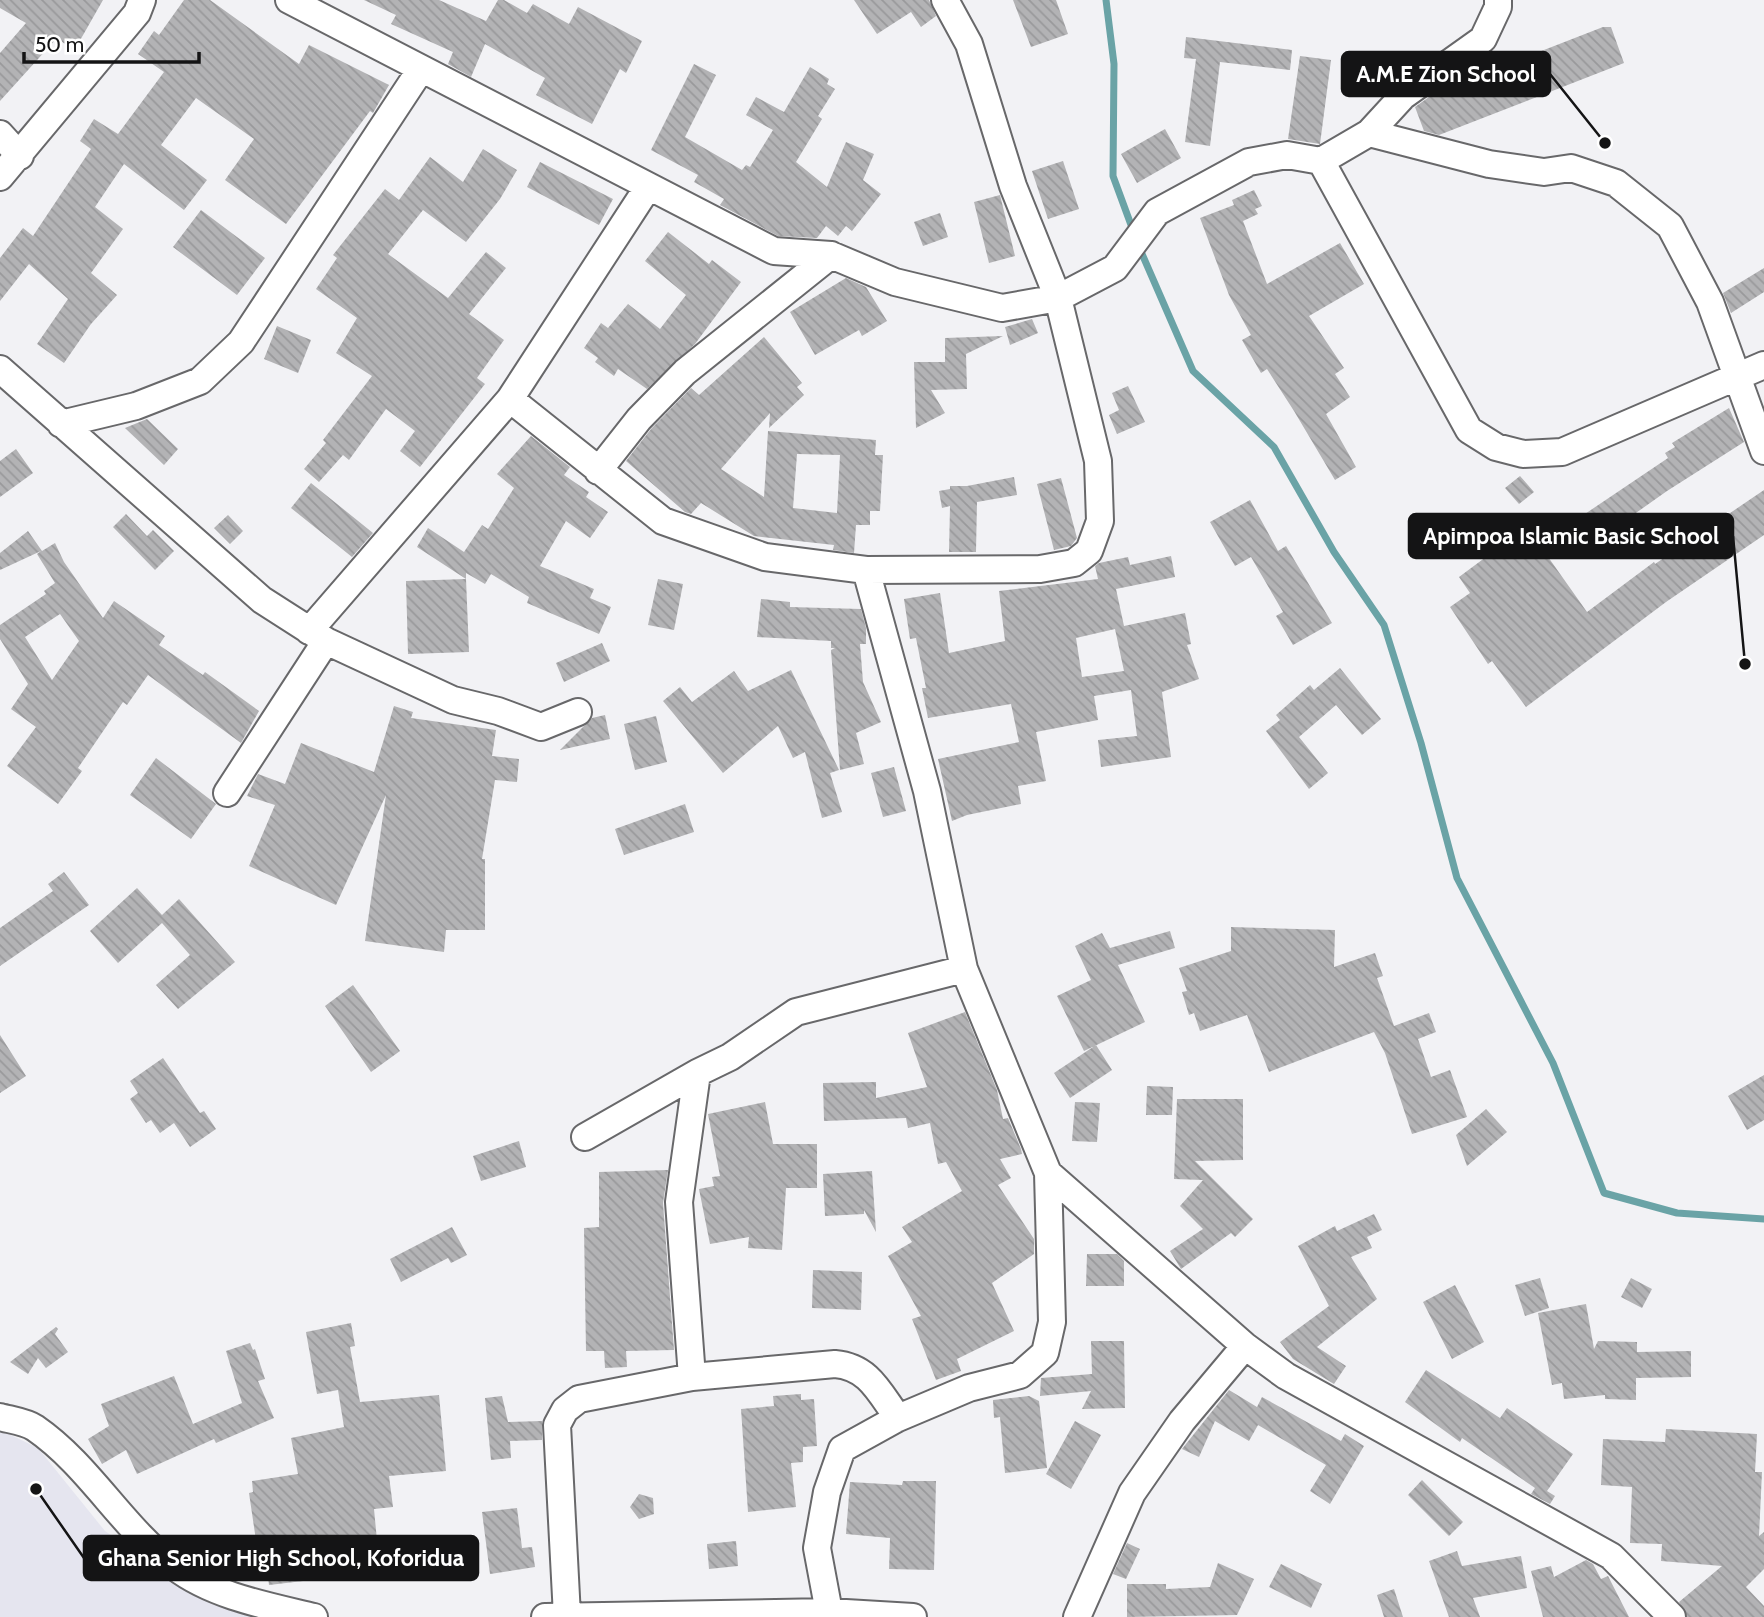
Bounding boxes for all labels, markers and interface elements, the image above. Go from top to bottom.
scale bar [24,21,200,65]
text: 50 m [35,32,84,57]
callout: A.M.E Zion School [1342,52,1550,96]
text: A.M.E Zion School [1356,60,1536,88]
callout: Apimpoa Islamic Basic School [1409,514,1733,558]
text: Apimpoa Islamic Basic School [1423,522,1719,550]
callout: Ghana Senior High School, Koforidua [84,1536,478,1580]
text: Ghana Senior High School, Koforidua [98,1544,465,1572]

